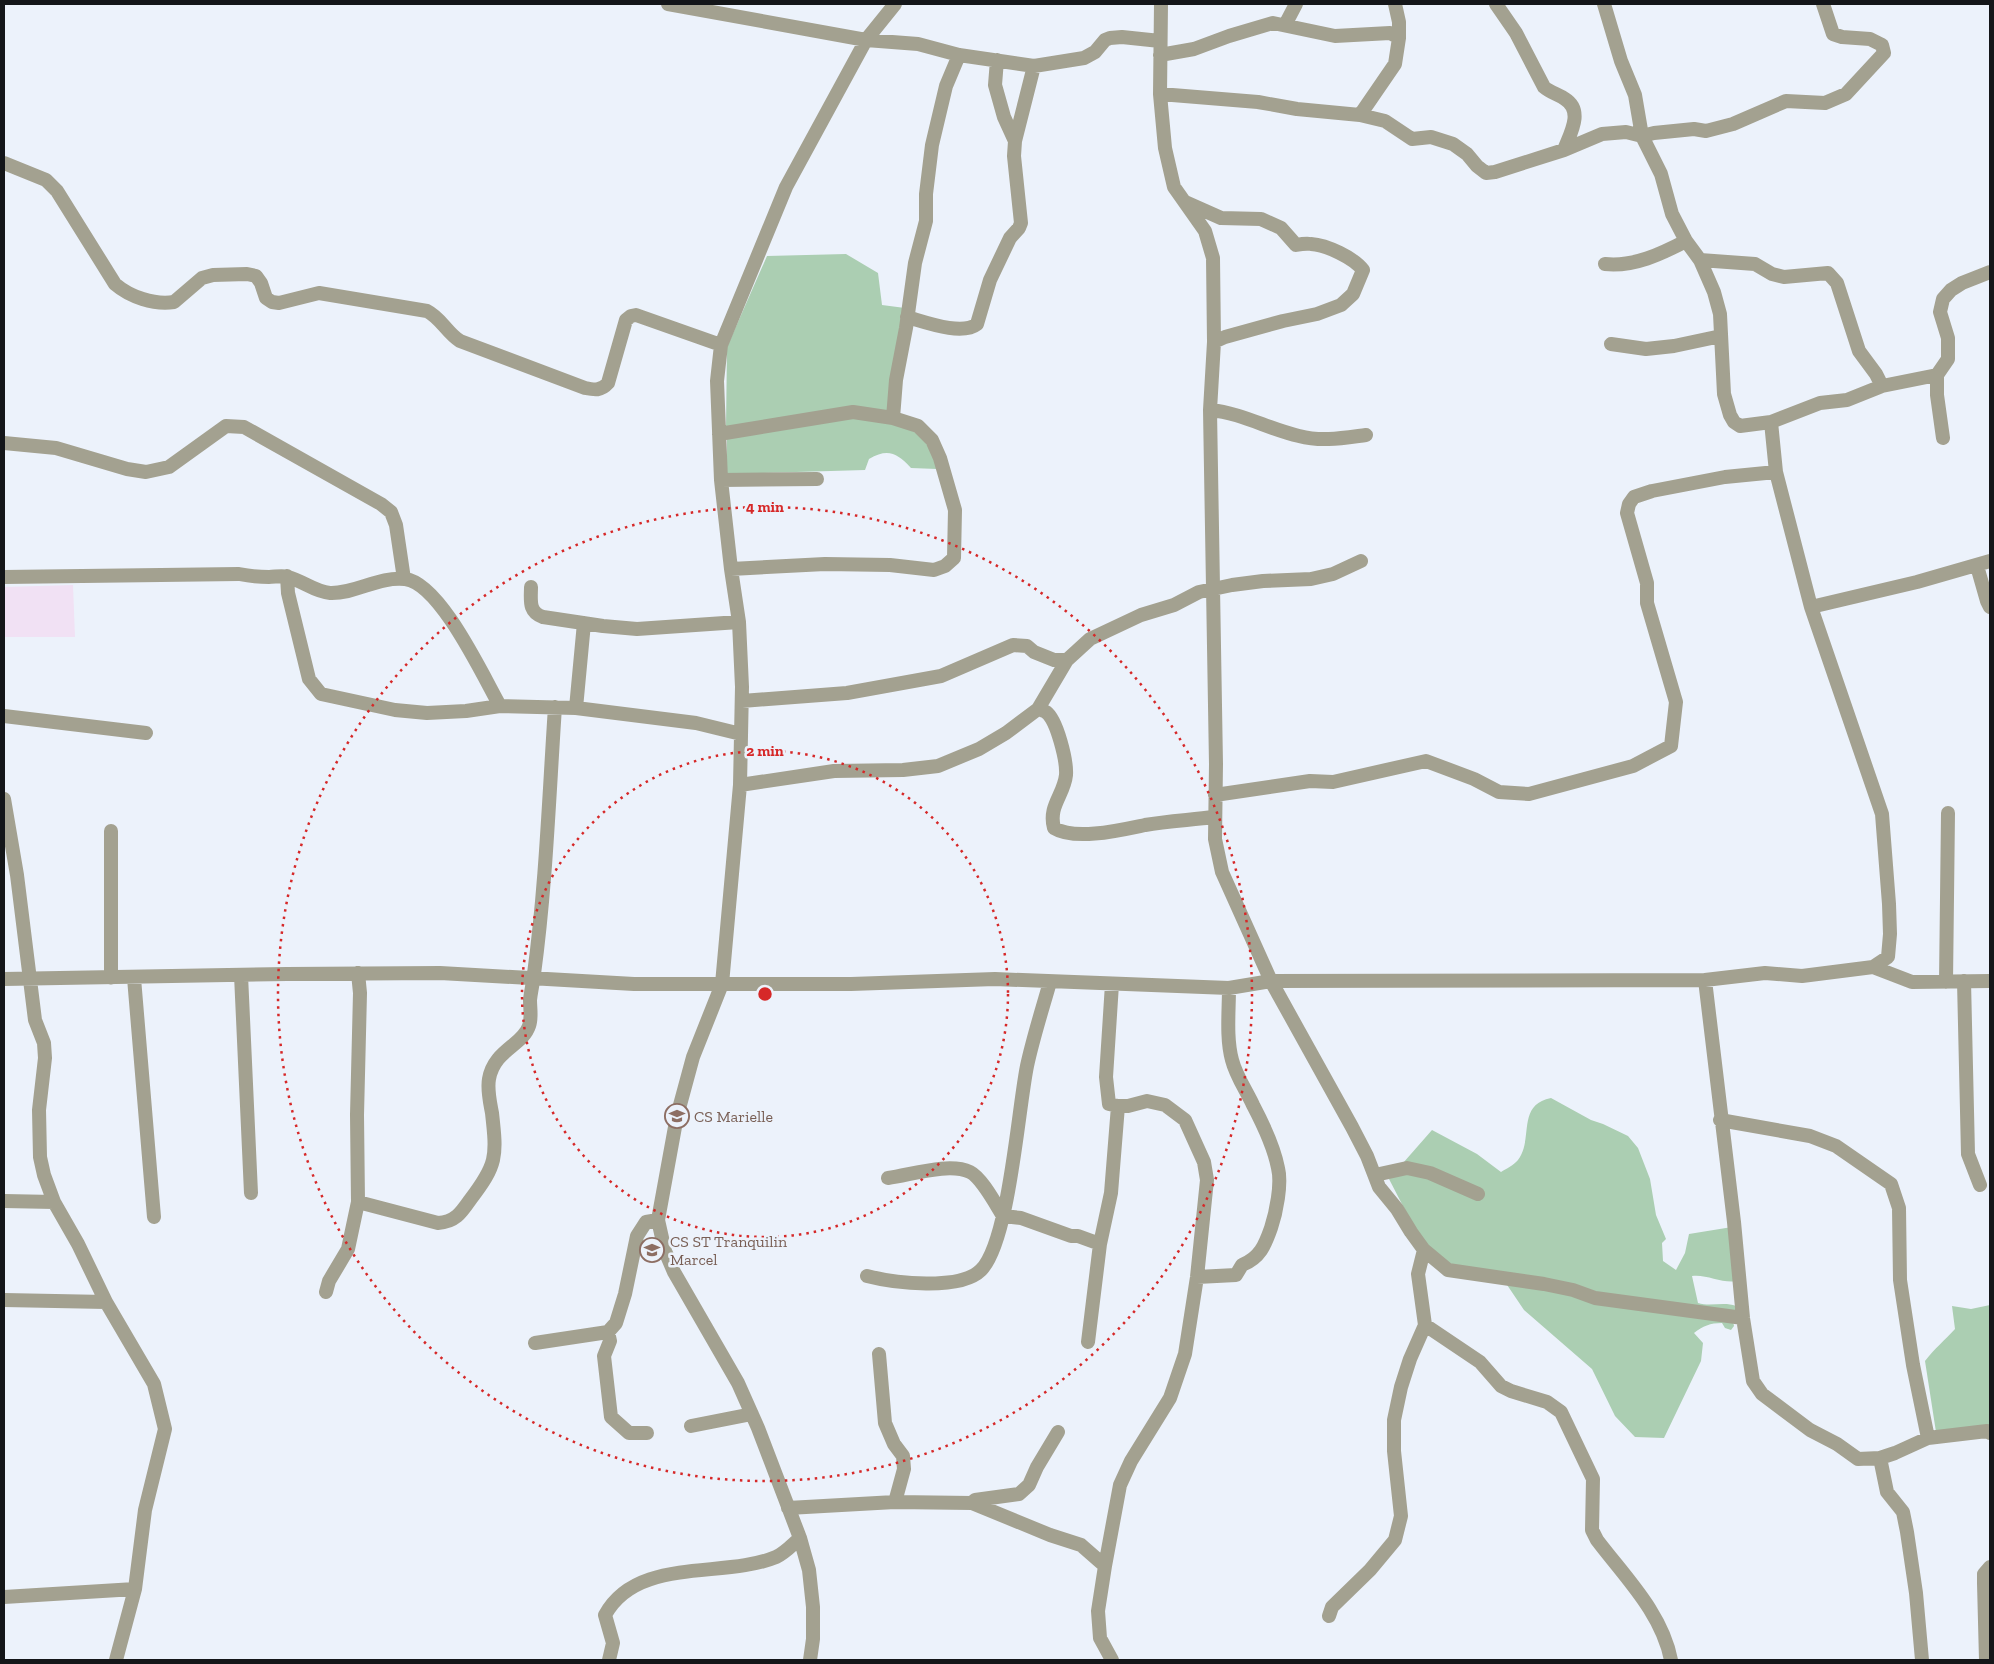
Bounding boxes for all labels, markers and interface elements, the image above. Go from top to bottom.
text: 4 min [746,498,784,516]
text: 2 min [746,742,784,760]
centre of rings [756,985,774,1003]
school or university icon: CS Marielle [664,1103,690,1129]
place label: CS Marielle [694,1107,773,1126]
place label: CS ST Tranquilin Marcel [670,1232,788,1269]
school or university icon: CS ST Tranquilin Marcel [639,1237,665,1263]

